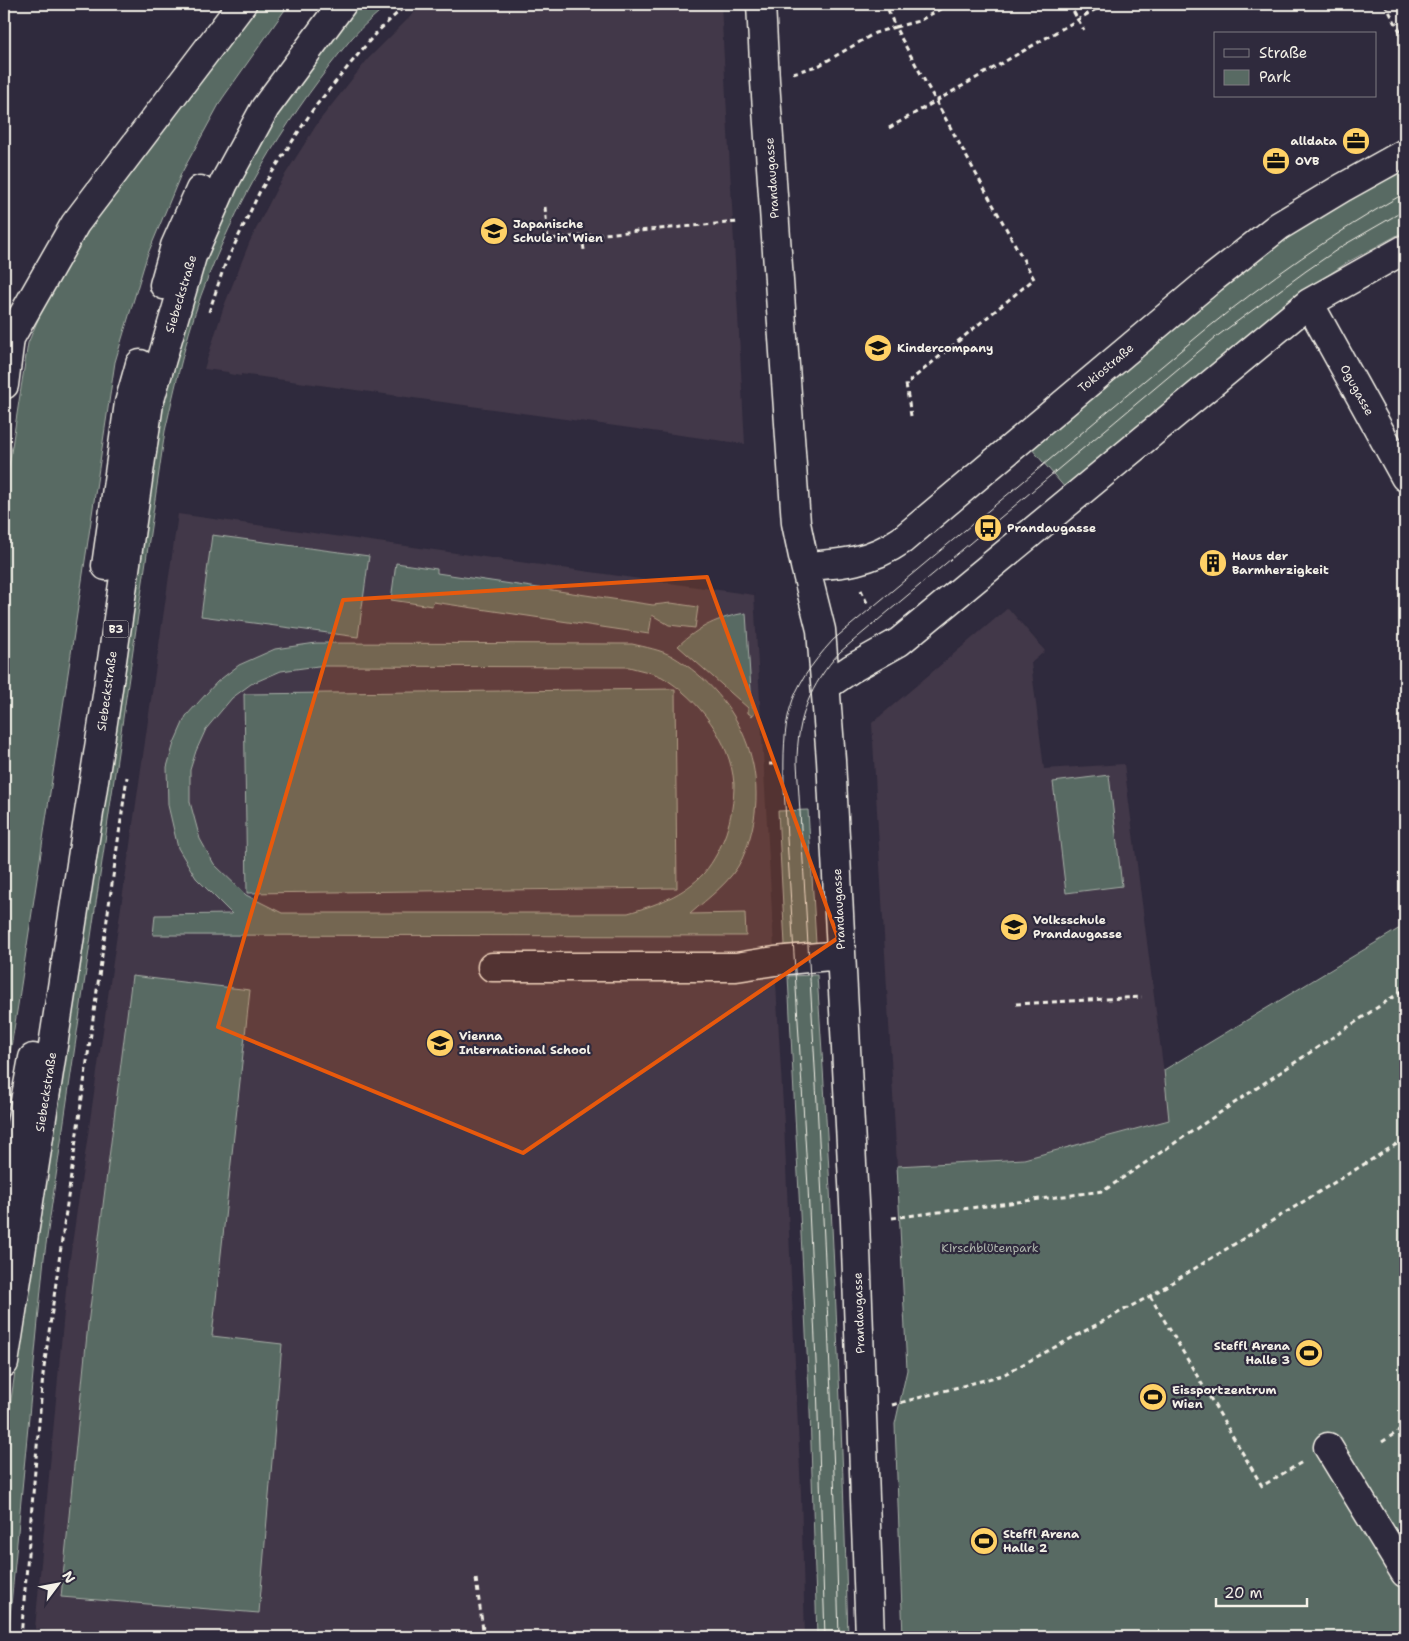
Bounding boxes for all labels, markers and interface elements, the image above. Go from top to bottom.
legend [1214,32,1376,98]
text: Straße [1259,43,1307,63]
text: Park [1259,67,1291,87]
office icon: alldata [1341,126,1371,156]
place label: alldata [1291,133,1338,149]
street label: Prandaugasse [761,137,783,219]
office icon: OVB [1261,146,1291,176]
place label: OVB [1295,153,1320,169]
school or university icon: Japanische Schule in Wien [479,216,509,246]
place label: Japanische Schule in Wien [513,216,603,246]
street label: Siebeckstraße [162,253,200,335]
school or university icon: Kindercompany [863,333,893,363]
place label: Kindercompany [897,340,993,356]
street label: Tokiostraße [1075,340,1137,396]
street label: Ogugasse [1336,362,1378,418]
bus stop icon: Prandaugasse [973,513,1003,543]
place label: Prandaugasse [1007,520,1096,536]
building icon: Haus der Barmherzigkeit [1198,548,1228,578]
place label: Haus der Barmherzigkeit [1232,548,1329,578]
road number: B3 [104,620,128,638]
street label: Siebeckstraße [93,650,121,732]
street label: Prandaugasse [829,868,849,950]
school or university icon: Volksschule Prandaugasse [999,912,1029,942]
place label: Volksschule Prandaugasse [1033,912,1122,942]
school or university icon: Vienna International School [425,1028,455,1058]
place label: Vienna International School [459,1028,591,1058]
street label: Siebeckstraße [32,1051,60,1133]
park label: Kirschblütenpark [941,1240,1039,1256]
street label: Prandaugasse [850,1272,868,1354]
place label: Steffl Arena Halle 3 [1214,1338,1291,1368]
sports icon: Steffl Arena Halle 3 [1294,1338,1324,1368]
sports icon: Eissportzentrum Wien [1138,1382,1168,1412]
place label: Eissportzentrum Wien [1172,1382,1277,1412]
sports icon: Steffl Arena Halle 2 [969,1526,999,1556]
place label: Steffl Arena Halle 2 [1003,1526,1080,1556]
north arrow [32,1558,82,1608]
text: N [58,1568,80,1587]
scale bar [1216,1576,1308,1608]
text: 20 m [1224,1583,1263,1603]

